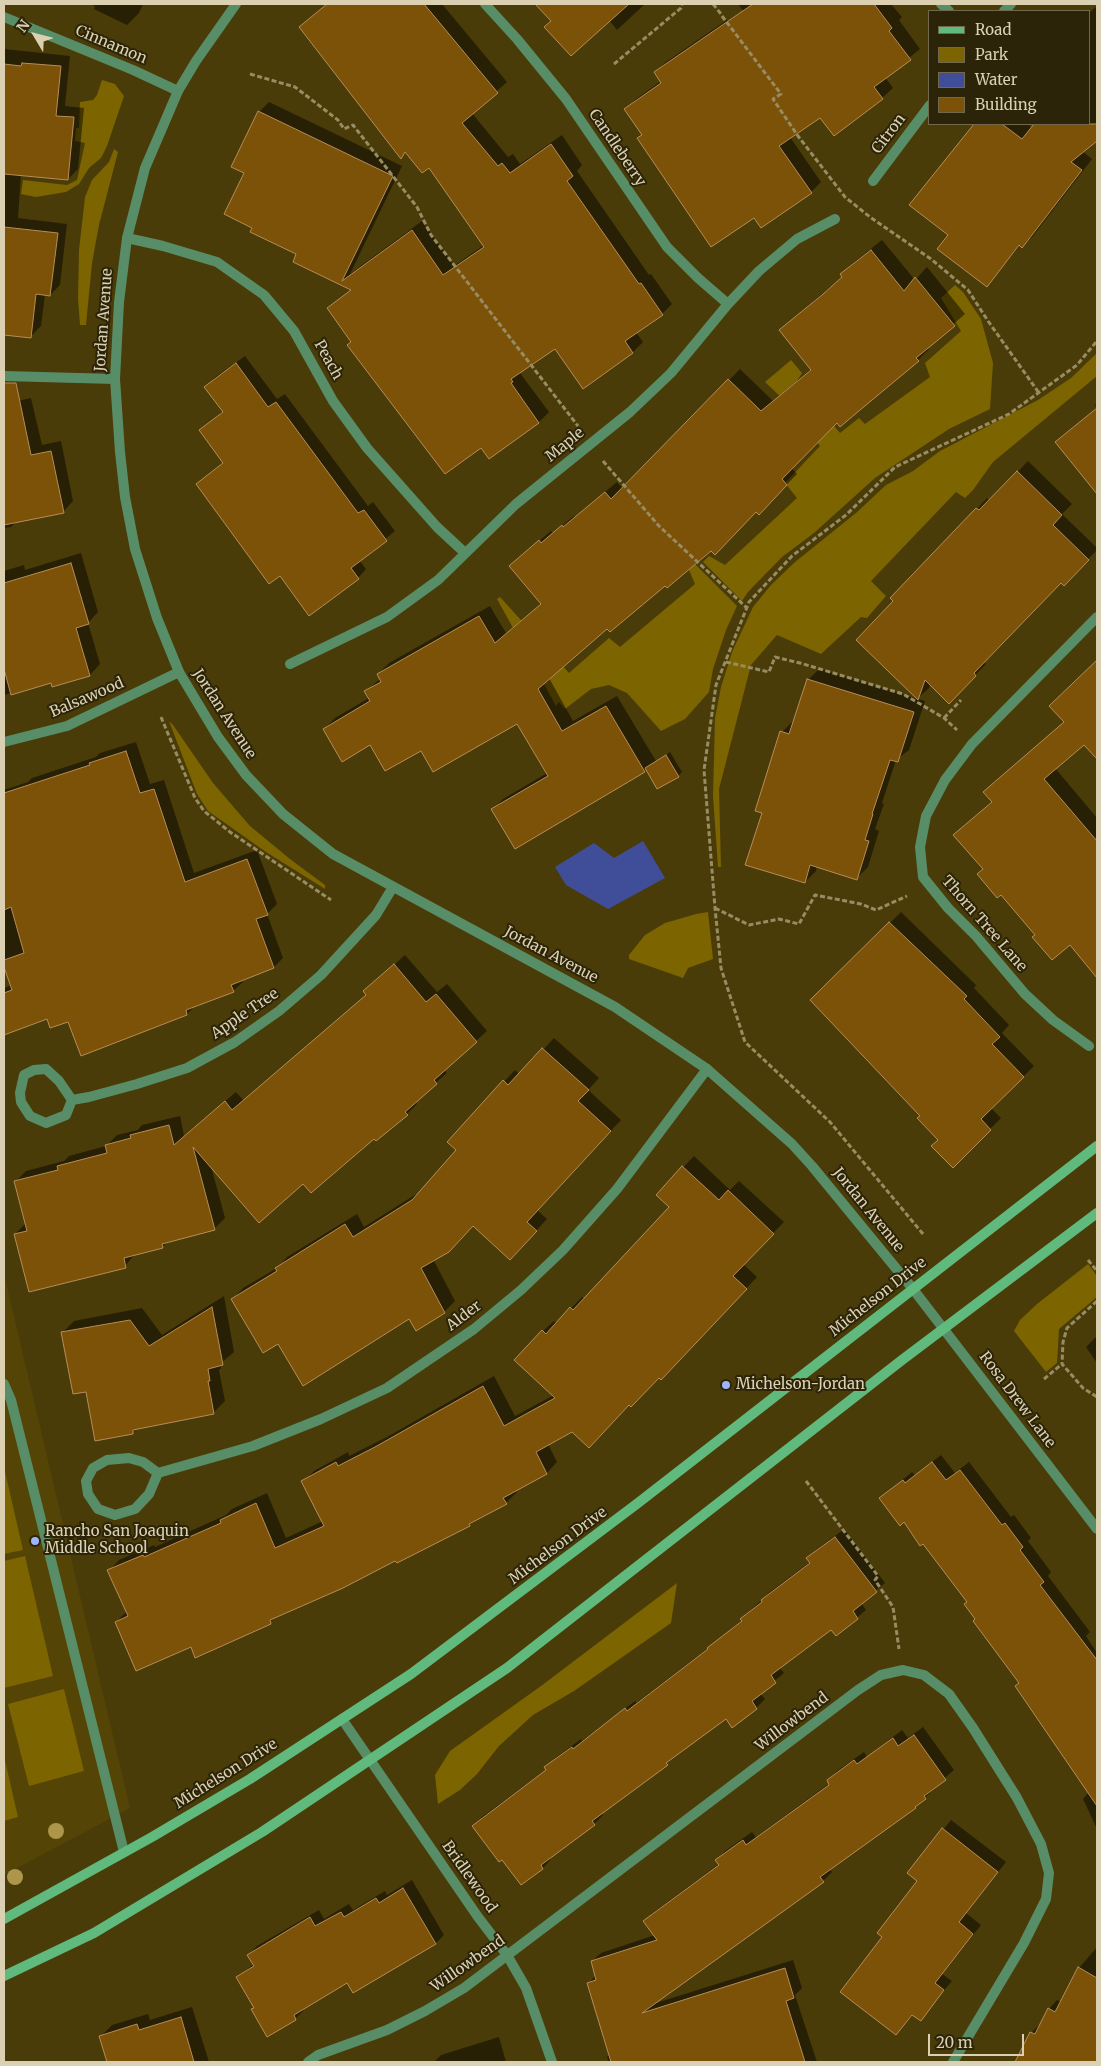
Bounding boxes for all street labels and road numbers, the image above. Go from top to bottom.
street label: Cinnamon [73,22,149,68]
street label: Candleberry [585,106,649,190]
street label: Citron [868,111,910,157]
street label: Jordan Avenue [91,268,117,372]
street label: Peach [310,337,346,383]
street label: Maple [542,424,588,466]
street label: Jordan Avenue [188,666,260,762]
street label: Balsawood [47,674,127,722]
street label: Thorn Tree Lane [937,872,1031,976]
street label: Jordan Avenue [501,923,601,987]
street label: Apple Tree [208,985,282,1043]
street label: Jordan Avenue [828,1164,908,1256]
street label: Michelson Drive [826,1254,930,1340]
street label: Alder [443,1297,485,1335]
street label: Rosa Drew Lane [975,1348,1059,1452]
street label: Michelson Drive [506,1503,610,1589]
street label: Willowbend [752,1689,832,1755]
street label: Michelson Drive [171,1735,281,1813]
street label: Bridlewood [438,1838,500,1916]
street label: Willowbend [427,1932,509,1996]

